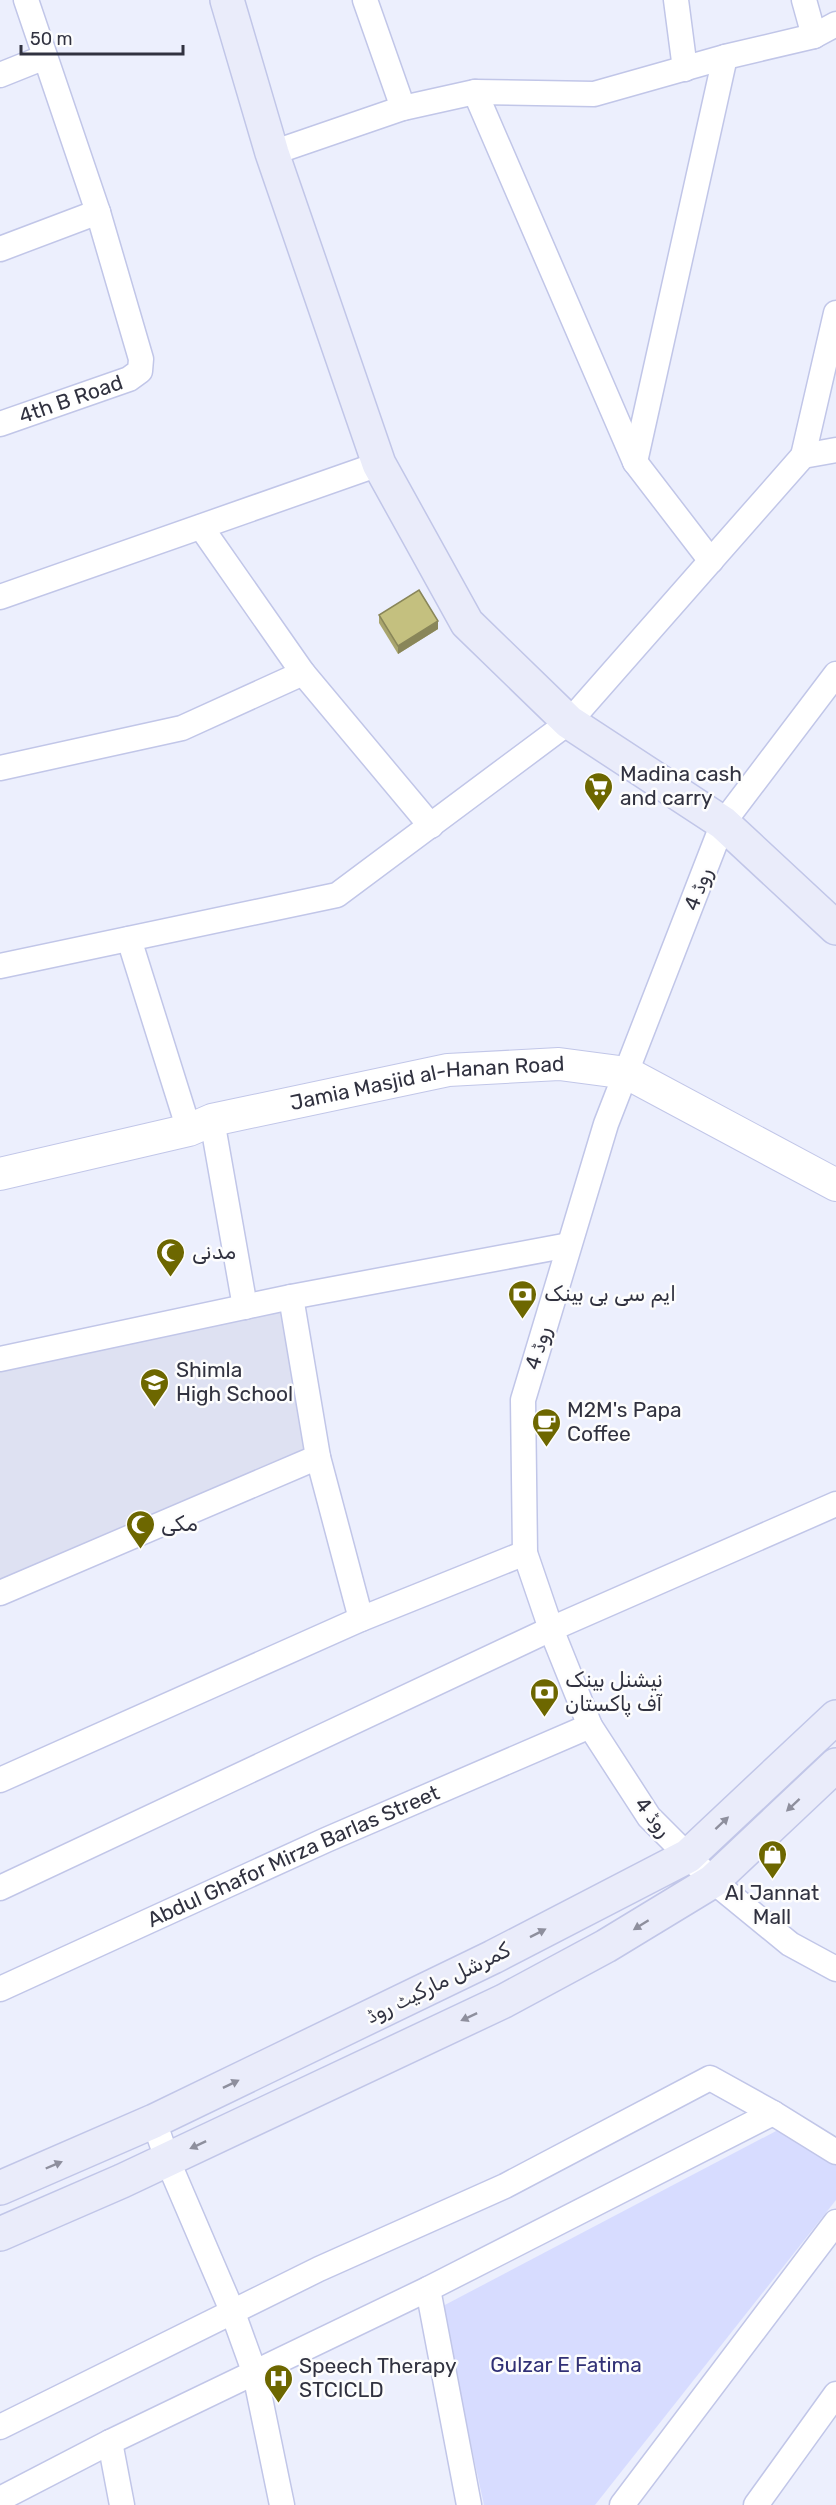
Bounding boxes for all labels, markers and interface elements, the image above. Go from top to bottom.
scale bar [21,18,183,56]
text: 50 m [30,28,73,50]
street label: 4th B Road [15,369,126,428]
place label: Madina cash and carry [620,761,742,810]
supermarket icon: Madina cash and carry [583,770,615,812]
street label: روڈ 4 [678,864,718,914]
street label: Jamia Masjid al-Hanan Road [288,1051,565,1115]
mosque icon: مدنی [155,1236,187,1278]
place label: مدنی [192,1239,236,1264]
bank icon: ایم سی بی بینک [507,1278,539,1320]
place label: ایم سی بی بینک [544,1281,676,1308]
street label: روڈ 4 [519,1323,557,1373]
place label: Shimla High School [176,1357,293,1406]
school or university icon: Shimla High School [139,1366,171,1408]
place label: M2M's Papa Coffee [567,1397,682,1446]
cafe icon: M2M's Papa Coffee [530,1406,562,1448]
mosque icon: مکی [124,1508,156,1550]
place label: مکی [161,1511,198,1536]
place label: نیشنل بینک آف پاکستان [565,1667,663,1718]
bank icon: نیشنل بینک آف پاکستان [528,1676,560,1718]
street label: Abdul Ghafor Mirza Barlas Street [143,1780,443,1932]
street label: روڈ 4 [629,1792,677,1842]
one-way arrow [786,1798,801,1812]
one-way arrow [715,1816,730,1830]
shop icon: Al Jannat Mall [756,1838,788,1880]
place label: Al Jannat Mall [725,1880,819,1929]
one-way arrow [633,1919,649,1930]
one-way arrow [530,1928,547,1938]
street label: کمرشل مارکیٹ روڈ [362,1937,515,2029]
one-way arrow [461,2013,478,2022]
one-way arrow [222,2079,240,2089]
one-way arrow [189,2140,206,2149]
one-way arrow [45,2160,62,2169]
park label: Gulzar E Fatima [490,2352,642,2377]
place label: Speech Therapy STCICLD [299,2353,457,2402]
hospital icon: Speech Therapy STCICLD [262,2362,294,2404]

